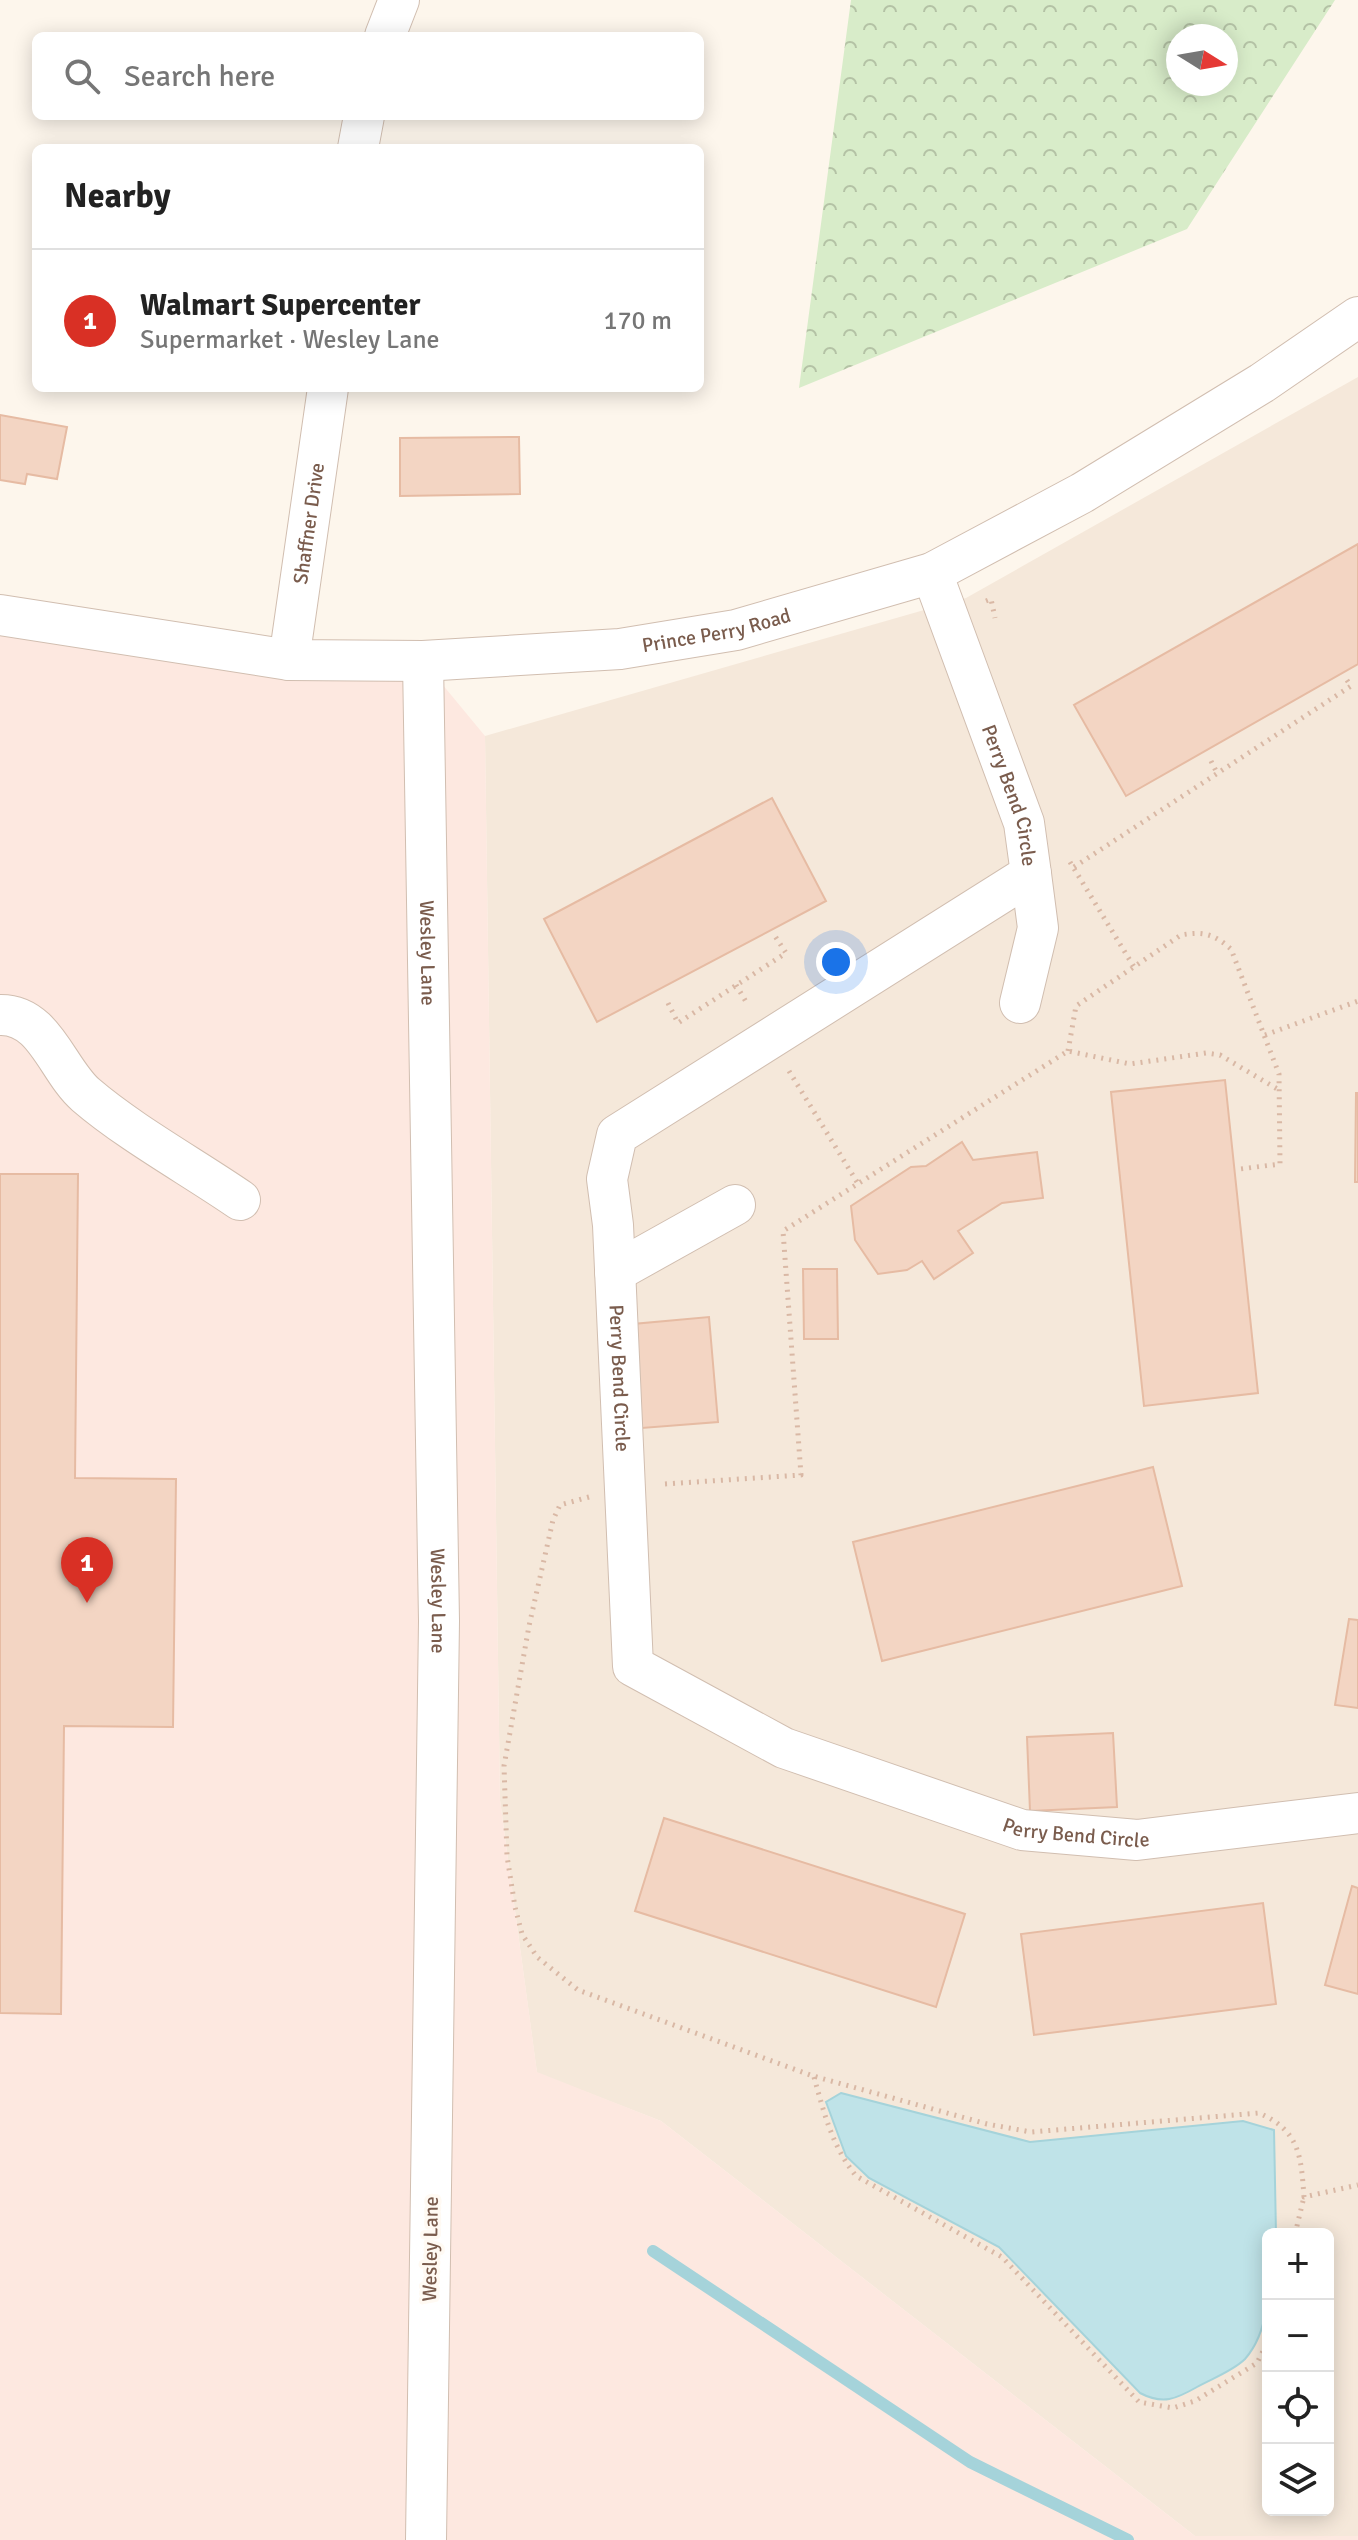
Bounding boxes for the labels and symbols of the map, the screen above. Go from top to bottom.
north arrow [1166,24,1238,96]
street label: Shaffner Drive [288,461,330,586]
street label: Prince Perry Road [640,603,794,658]
street label: Perry Bend Circle [976,721,1042,868]
street label: Wesley Lane [414,900,441,1006]
your location [816,942,856,982]
street label: Perry Bend Circle [604,1304,635,1452]
pin: 1 [61,1537,113,1603]
street label: Wesley Lane [425,1548,451,1654]
street label: Perry Bend Circle [999,1812,1151,1853]
street label: Wesley Lane [417,2196,444,2302]

